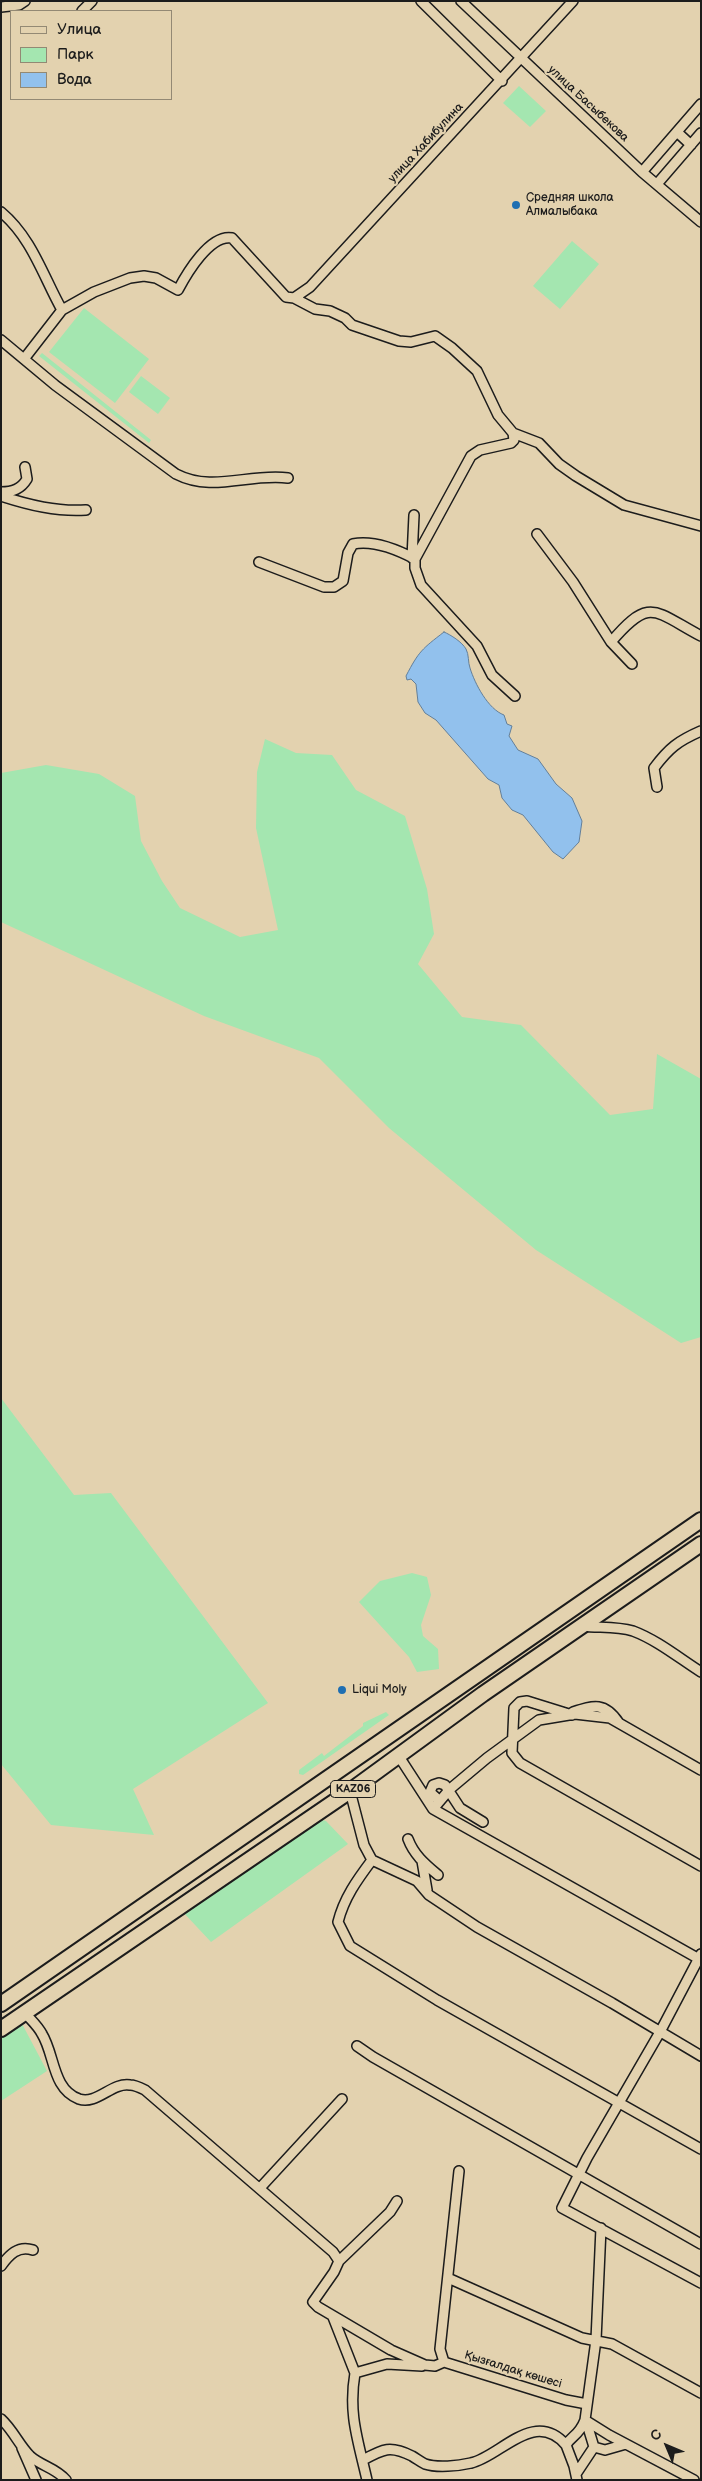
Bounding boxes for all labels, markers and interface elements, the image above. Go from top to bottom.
legend [10,10,172,100]
text: Улица [57,20,101,39]
text: Парк [57,45,94,64]
street label: улица Басыбекова [545,63,631,145]
text: Вода [57,70,92,89]
street label: улица Хабибулина [385,100,467,186]
place label: Средняя школа Алмалыбака [526,191,614,219]
marker: Средняя школа Алмалыбака [510,199,522,211]
place label: Liqui Moly [352,1683,407,1697]
marker: Liqui Moly [336,1684,348,1696]
road number: KАZ06 [330,1780,376,1798]
street label: Қызғалдақ көшесі [462,2348,564,2392]
north arrow [642,2421,692,2471]
text: С [647,2426,665,2444]

